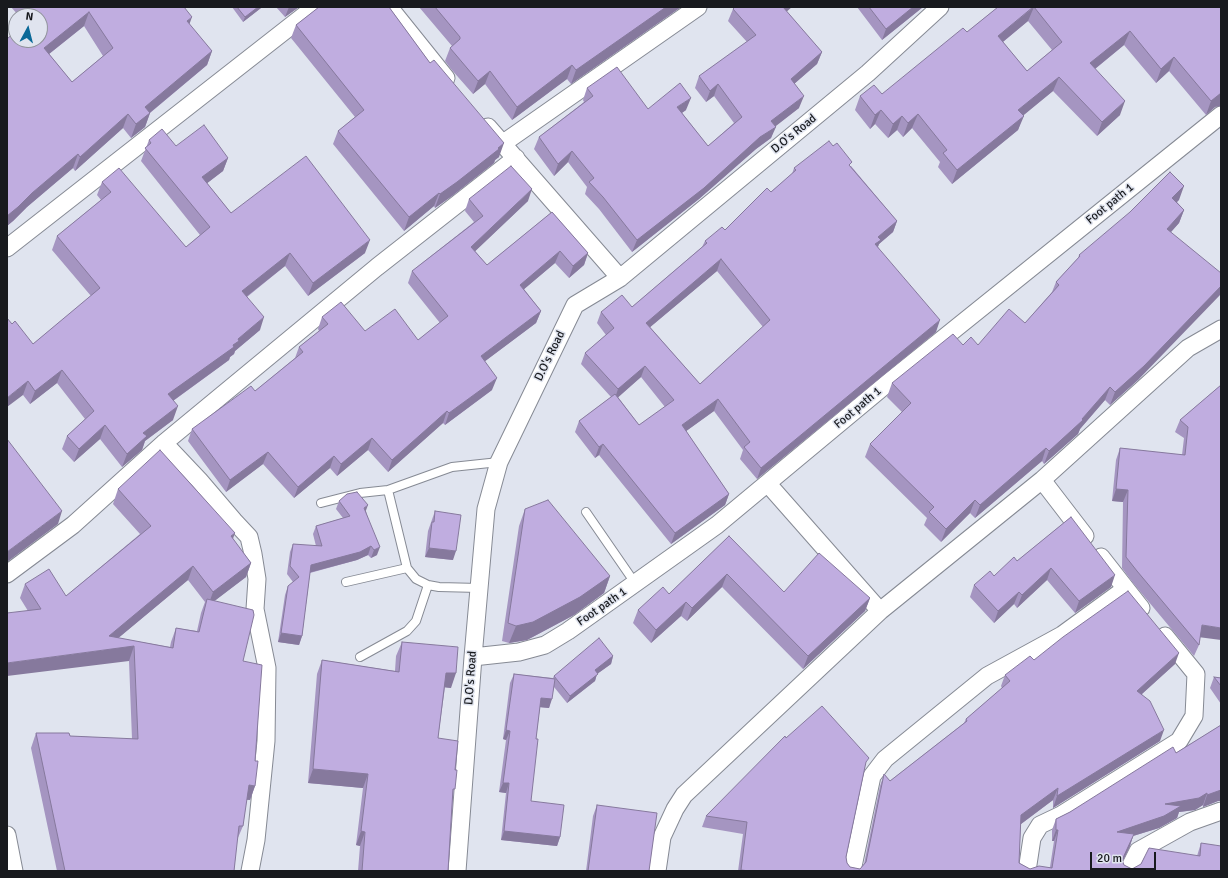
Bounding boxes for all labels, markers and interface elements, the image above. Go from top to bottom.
north arrow [8,8,48,48]
text: N [25,10,34,24]
street label: D.O's Road [768,111,820,157]
street label: Foot path 1 [1083,180,1137,228]
street label: D.O's Road [532,328,568,384]
street label: Foot path 1 [831,384,885,432]
street label: Foot path 1 [574,585,630,629]
street label: D.O's Road [462,650,480,706]
scale bar [1092,844,1158,870]
text: 20 m [1097,851,1122,866]

